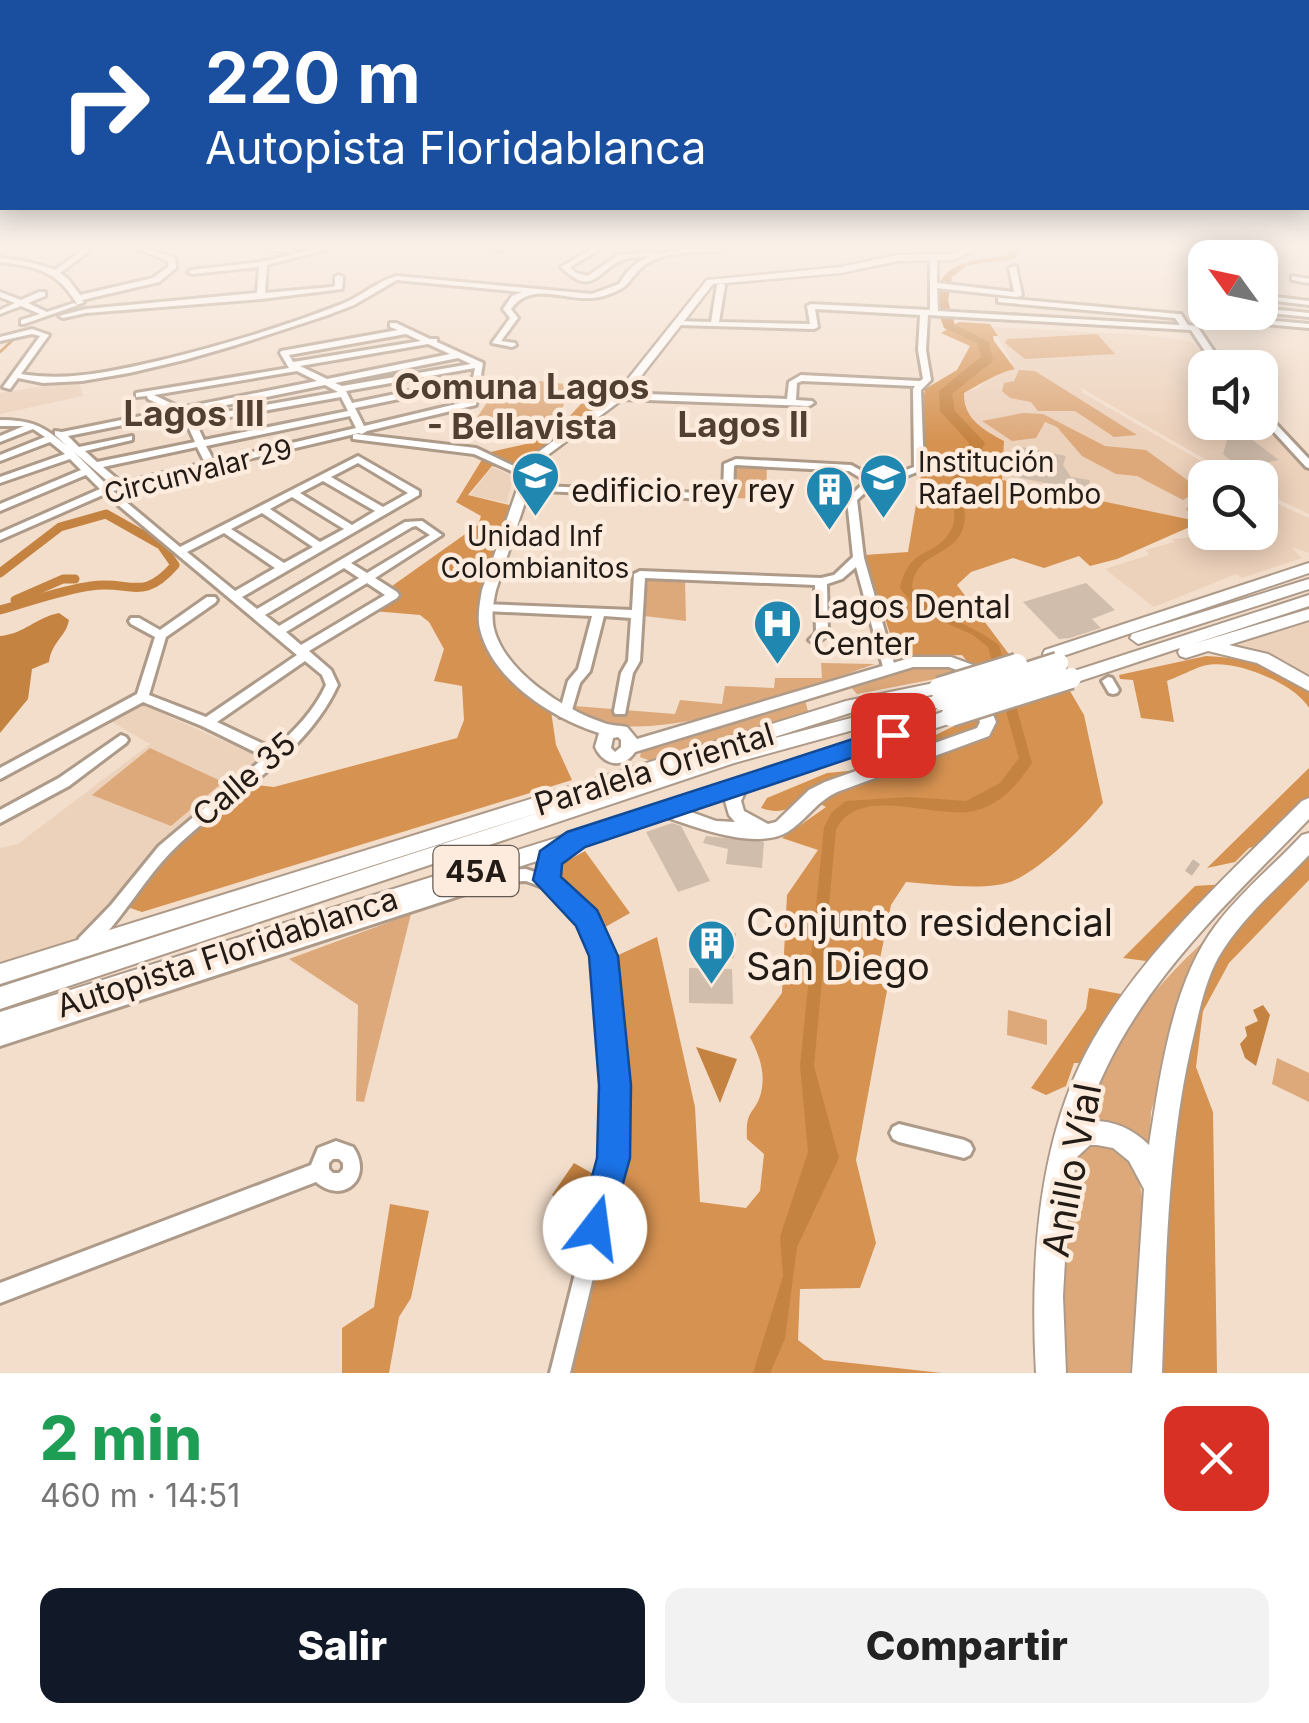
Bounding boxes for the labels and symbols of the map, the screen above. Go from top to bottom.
north arrow [1188,240,1278,330]
district label: Comuna Lagos - Bellavista [395,365,649,447]
district label: Lagos III [123,392,265,434]
district label: Lagos II [677,403,809,445]
street label: Circunvalar 29 [100,431,296,511]
place label: Institución Rafael Pombo [918,445,1101,511]
school or university icon: Unidad Inf Colombianitos [509,450,561,518]
school or university icon: Institución Rafael Pombo [857,452,909,520]
building icon: edificio rey rey [804,464,856,532]
place label: edificio rey rey [571,471,795,510]
place label: Unidad Inf Colombianitos [441,519,629,585]
place label: Lagos Dental Center [813,587,1011,663]
hospital icon: Lagos Dental Center [752,598,804,666]
pin [851,693,936,778]
street label: Paralela Oriental [530,714,778,824]
street label: Calle 35 [185,724,303,834]
road number: 45A [434,846,518,896]
street label: Autopista Floridablanca [51,878,403,1026]
place label: Conjunto residencial San Diego [746,899,1113,989]
building icon: Conjunto residencial San Diego [685,918,737,986]
street label: Anillo Víal [1032,1079,1110,1261]
position arrow [543,1176,647,1280]

